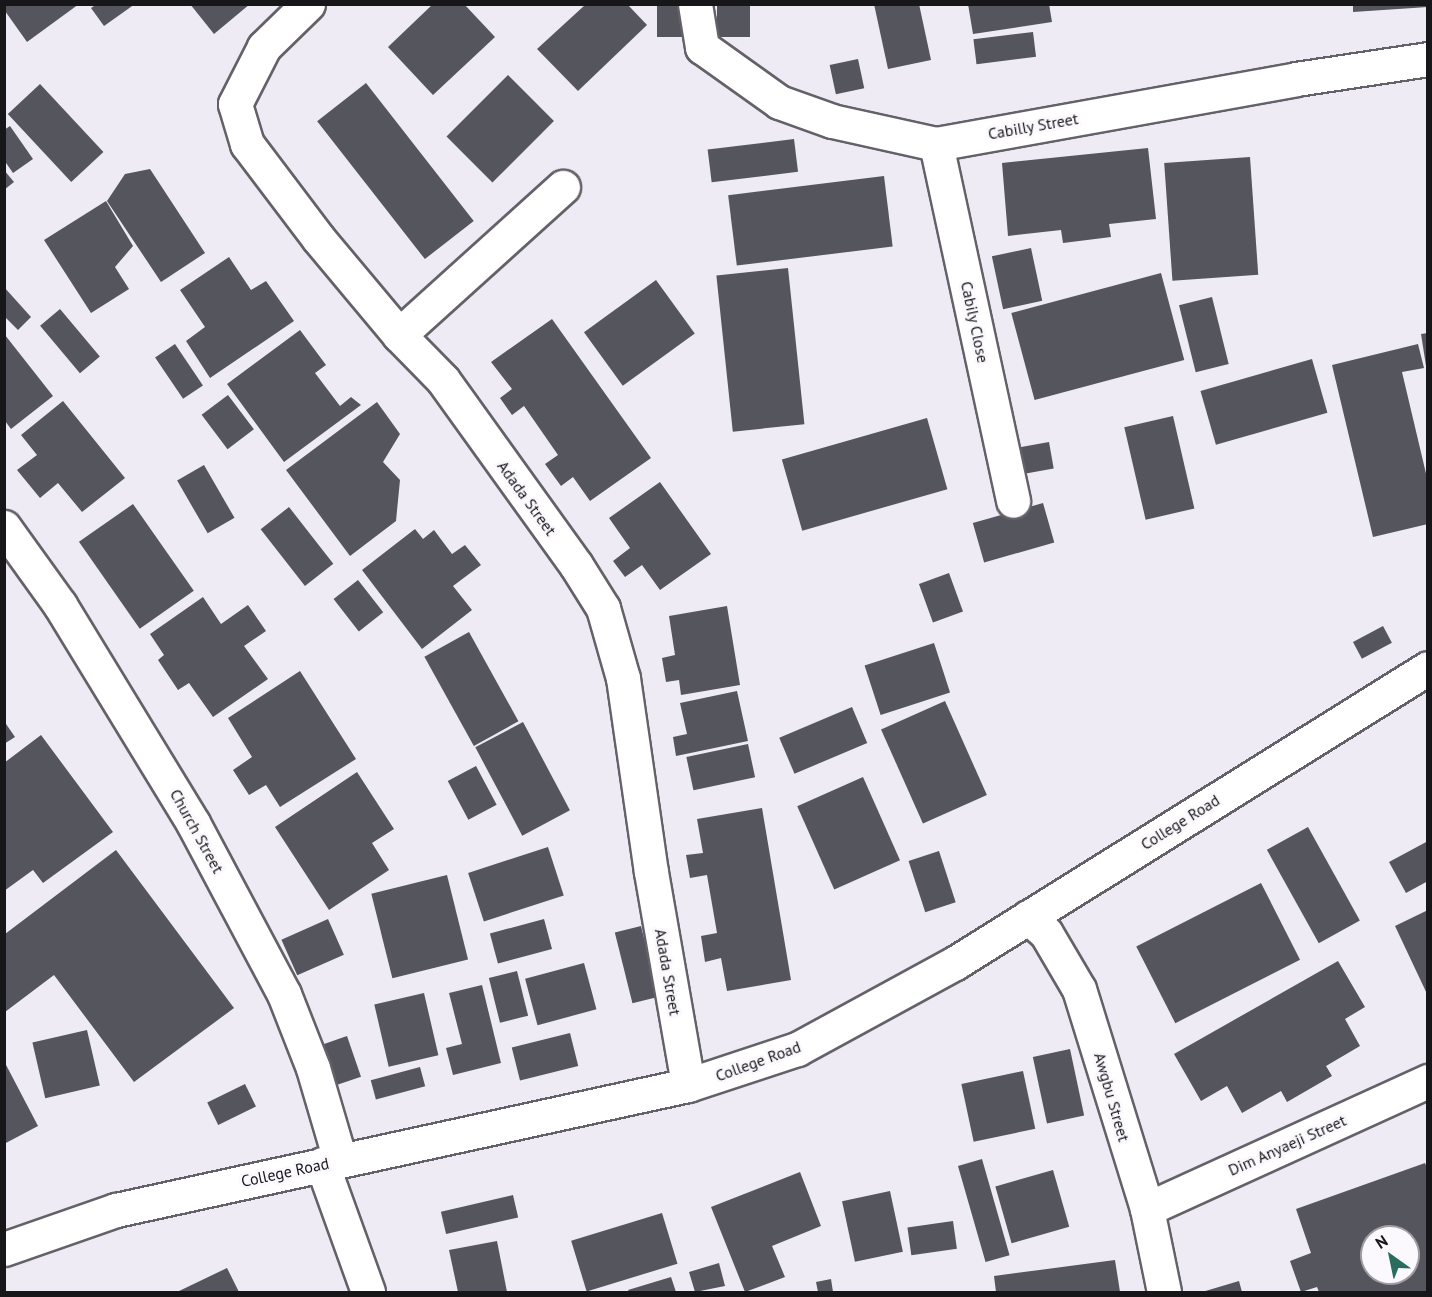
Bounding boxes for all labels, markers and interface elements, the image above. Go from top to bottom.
street label: Cabilly Street [986,109,1080,143]
street label: Cabily Close [957,279,993,365]
street label: Adada Street [493,457,561,539]
street label: Church Street [166,786,228,876]
street label: College Road [1137,790,1223,854]
street label: Adada Street [651,927,685,1017]
street label: College Road [713,1037,803,1085]
street label: Awgbu Street [1090,1050,1134,1144]
street label: Dim Anyaeji Street [1225,1110,1349,1180]
street label: College Road [239,1153,331,1191]
north arrow [1360,1225,1420,1285]
text: N [1371,1230,1391,1253]

